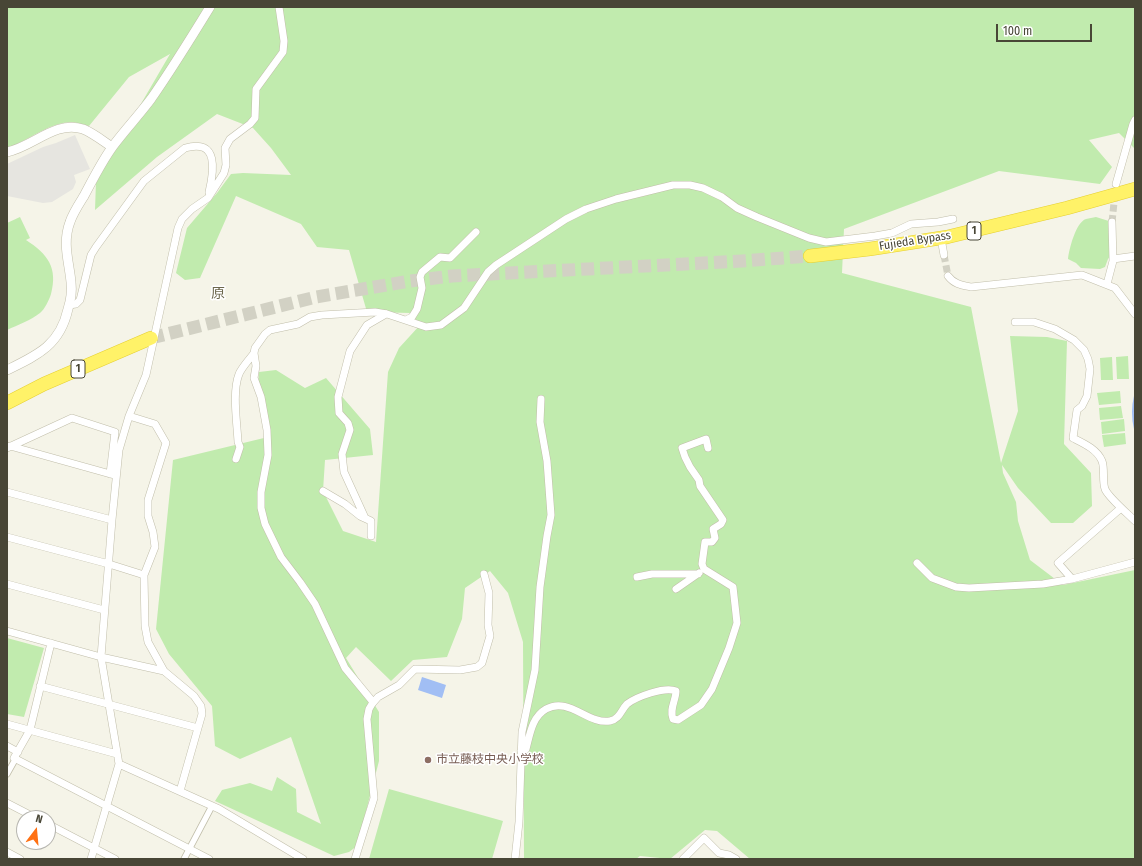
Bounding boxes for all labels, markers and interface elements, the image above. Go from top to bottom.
scale bar [998,16,1094,42]
text: 100 m [1003,24,1032,38]
road number: 1 [967,222,981,240]
street label: Fujieda Bypass [878,228,952,254]
district label: 原 [211,286,225,302]
road number: 1 [71,360,85,378]
place label: 市立藤枝中央小学校 [436,753,544,767]
marker: 市立藤枝中央小学校 [423,755,433,765]
north arrow [16,810,56,850]
text: N [34,812,44,826]

